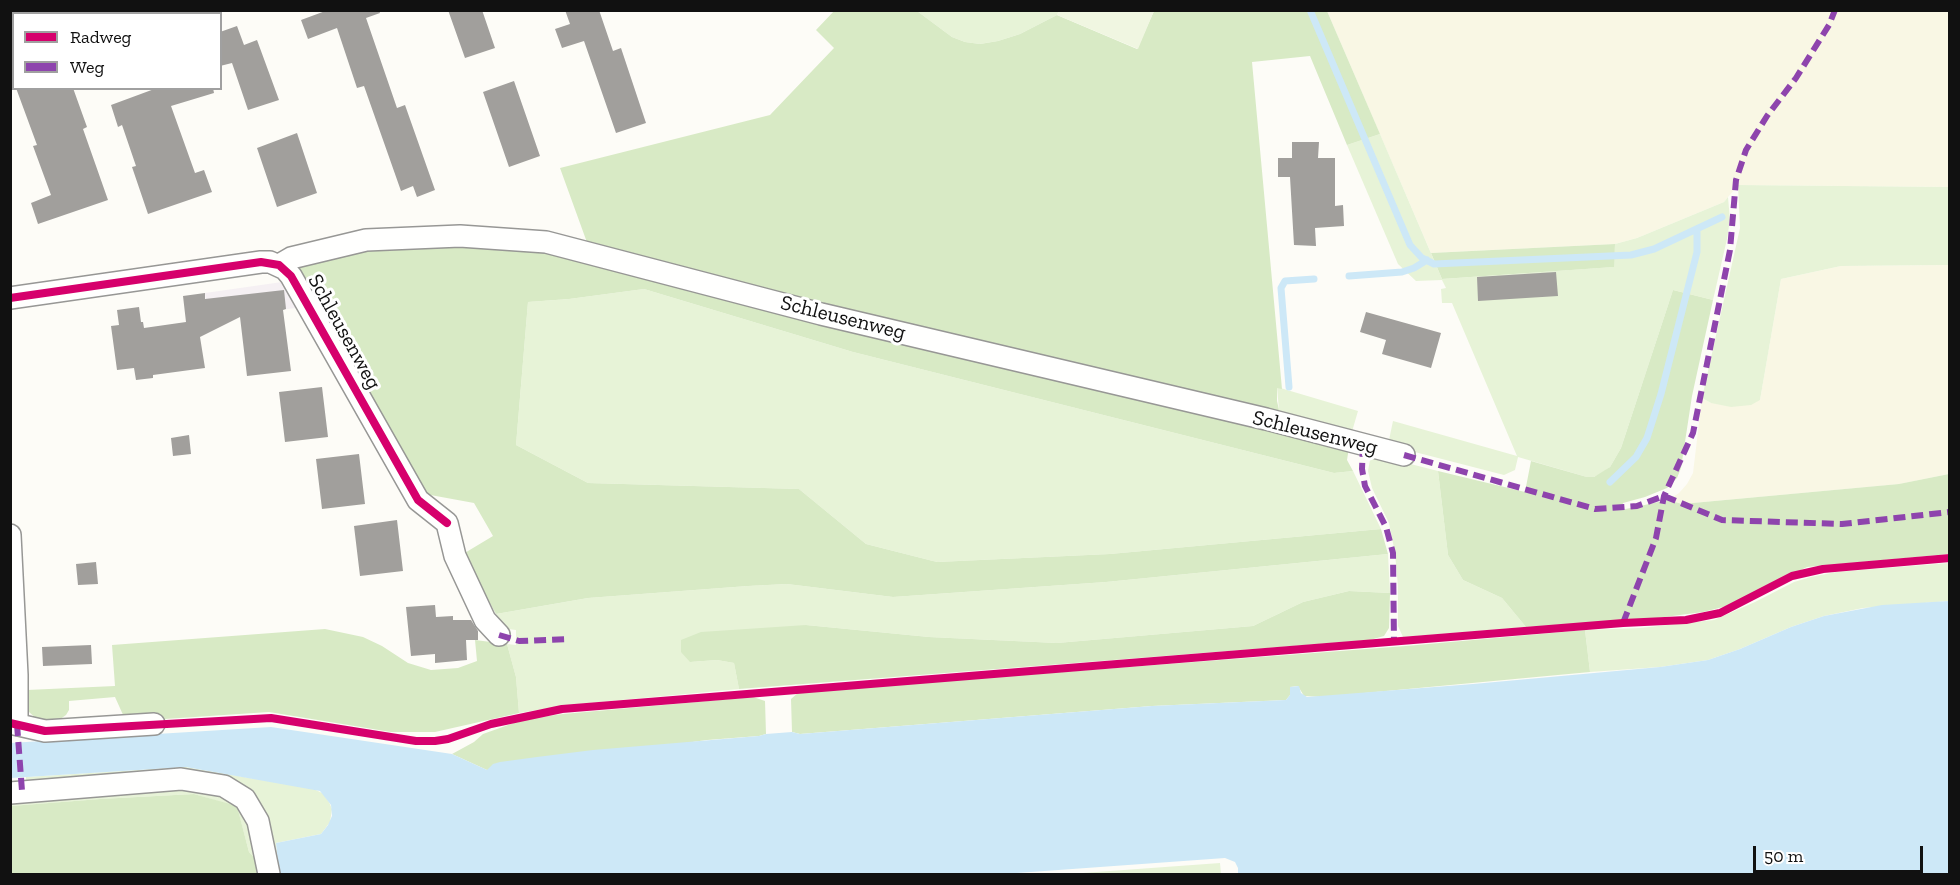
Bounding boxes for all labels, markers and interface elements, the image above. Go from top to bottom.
legend [12,12,222,90]
text: Radweg [70,26,131,48]
text: Weg [70,56,104,78]
street label: Schleusenweg [302,270,386,394]
street label: Schleusenweg [778,290,908,346]
street label: Schleusenweg [1250,405,1380,461]
scale bar [1756,834,1926,872]
text: 50 m [1764,845,1803,867]

